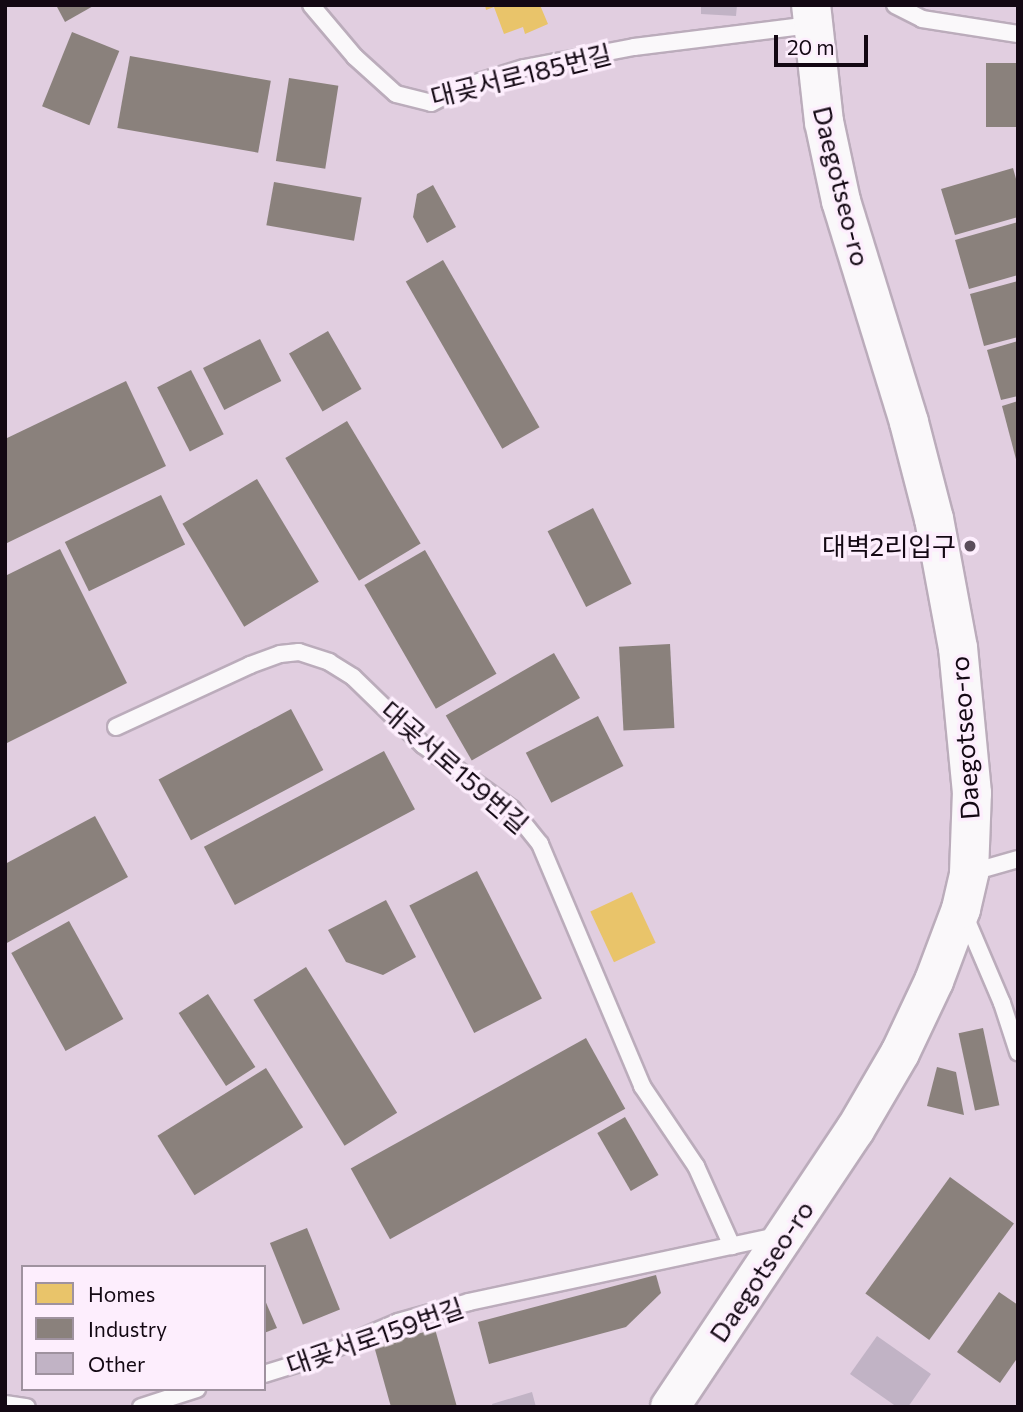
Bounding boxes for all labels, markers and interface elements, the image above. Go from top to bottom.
scale bar [778,21,872,65]
text: 20 m [787,34,835,59]
street label: 대곶서로185번길 [427,37,615,113]
street label: Daegotseo-ro [807,103,877,269]
place label: 대벽2리입구 [822,530,956,562]
marker: 대벽2리입구 [962,538,978,554]
street label: Daegotseo-ro [943,655,985,821]
street label: 대곶서로159번길 [375,694,535,840]
street label: Daegotseo-ro [702,1194,820,1348]
legend [21,1265,266,1391]
text: Homes [88,1281,155,1306]
street label: 대곶서로159번길 [282,1291,468,1381]
text: Industry [88,1316,167,1341]
text: Other [88,1351,145,1376]

